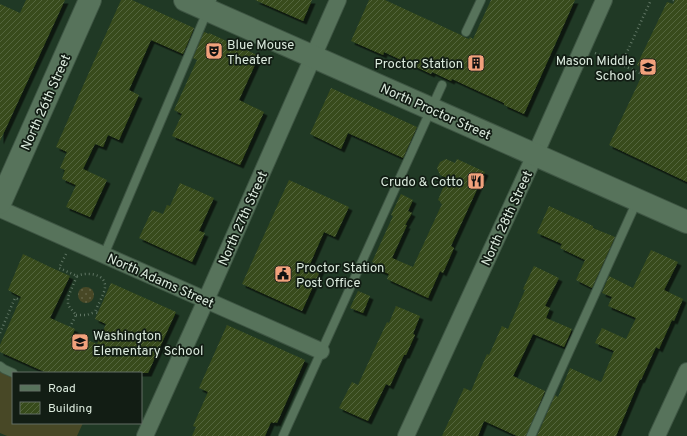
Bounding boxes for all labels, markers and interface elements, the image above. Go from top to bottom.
place label: Blue Mouse Theater [227,38,294,69]
theatre icon: Blue Mouse Theater [204,41,224,61]
street label: North 26th Street [19,52,75,153]
building icon: Proctor Station [466,53,486,73]
place label: Mason Middle School [556,54,635,85]
place label: Proctor Station [375,57,463,73]
school or university icon: Mason Middle School [638,57,658,77]
street label: North Proctor Street [377,81,493,144]
street label: North 27th Street [216,169,272,269]
street label: North 28th Street [479,169,537,269]
restaurant icon: Crudo & Cotto [466,171,486,191]
place label: Crudo & Cotto [381,175,463,191]
street label: North Adams Street [104,251,216,313]
place label: Proctor Station Post Office [296,261,384,292]
public building icon: Proctor Station Post Office [273,264,293,284]
place label: Washington Elementary School [93,329,203,360]
school or university icon: Washington Elementary School [70,332,90,352]
legend [12,372,142,424]
text: Road [48,381,76,397]
text: Building [48,401,92,417]

